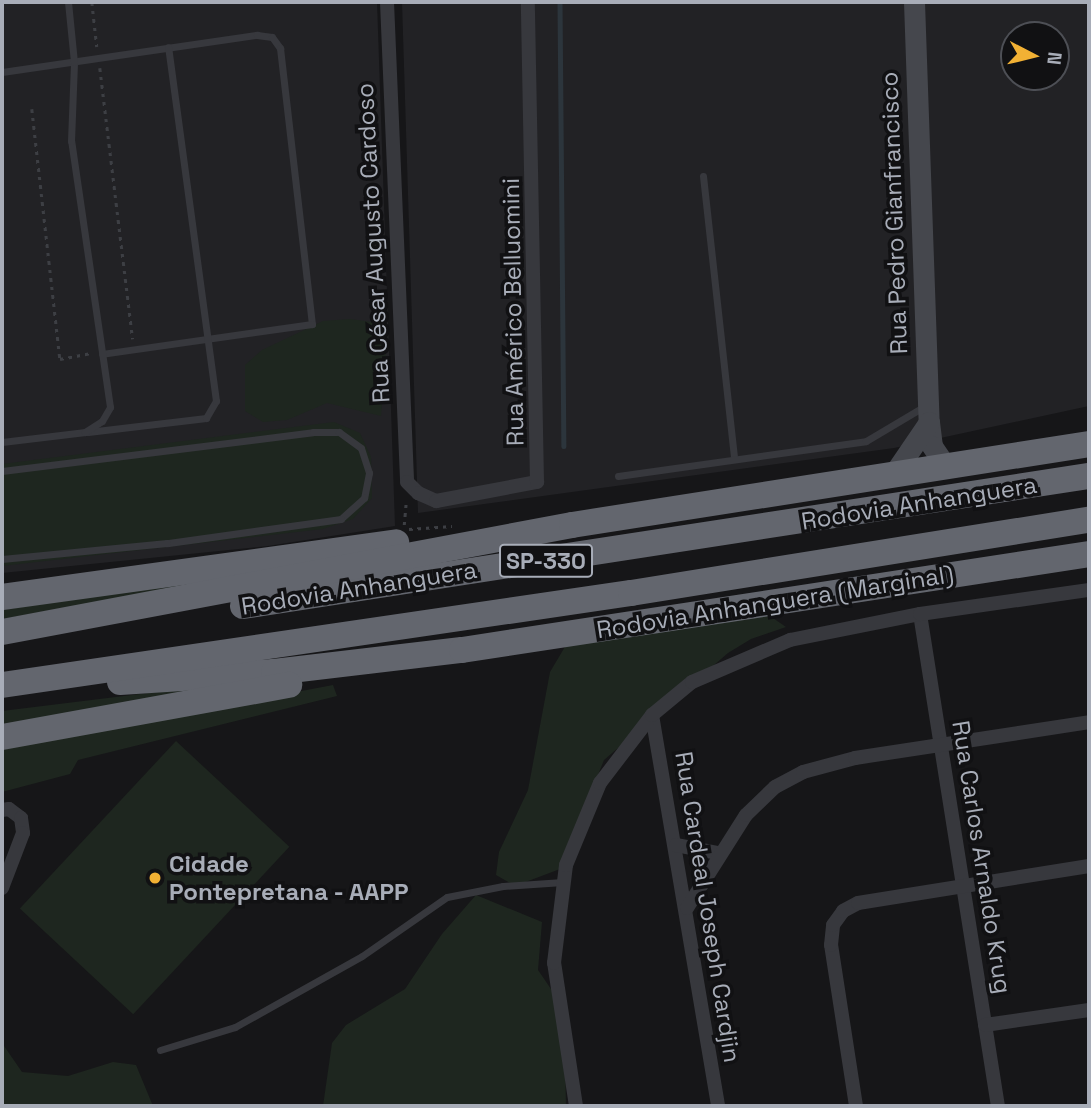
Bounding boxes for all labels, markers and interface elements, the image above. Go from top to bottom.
north arrow [1000,21,1070,91]
text: N [1041,51,1068,66]
street label: Rua Pedro Gianfrancisco [875,71,913,355]
street label: Rua César Augusto Cardoso [350,82,396,404]
street label: Rua Américo Belluomini [496,178,530,446]
street label: Rodovia Anhanguera [799,470,1039,536]
road number: SP-330 [499,541,593,580]
street label: Rodovia Anhanguera [239,555,479,621]
street label: Rodovia Anhanguera (Marginal) [594,559,956,645]
street label: Rua Carlos Arnaldo Krug [946,718,1018,996]
street label: Rua Cardeal Joseph Cardjin [669,749,747,1065]
place label: Cidade Pontepretana - AAPP [169,850,410,906]
marker: Cidade Pontepretana - AAPP [147,870,163,886]

